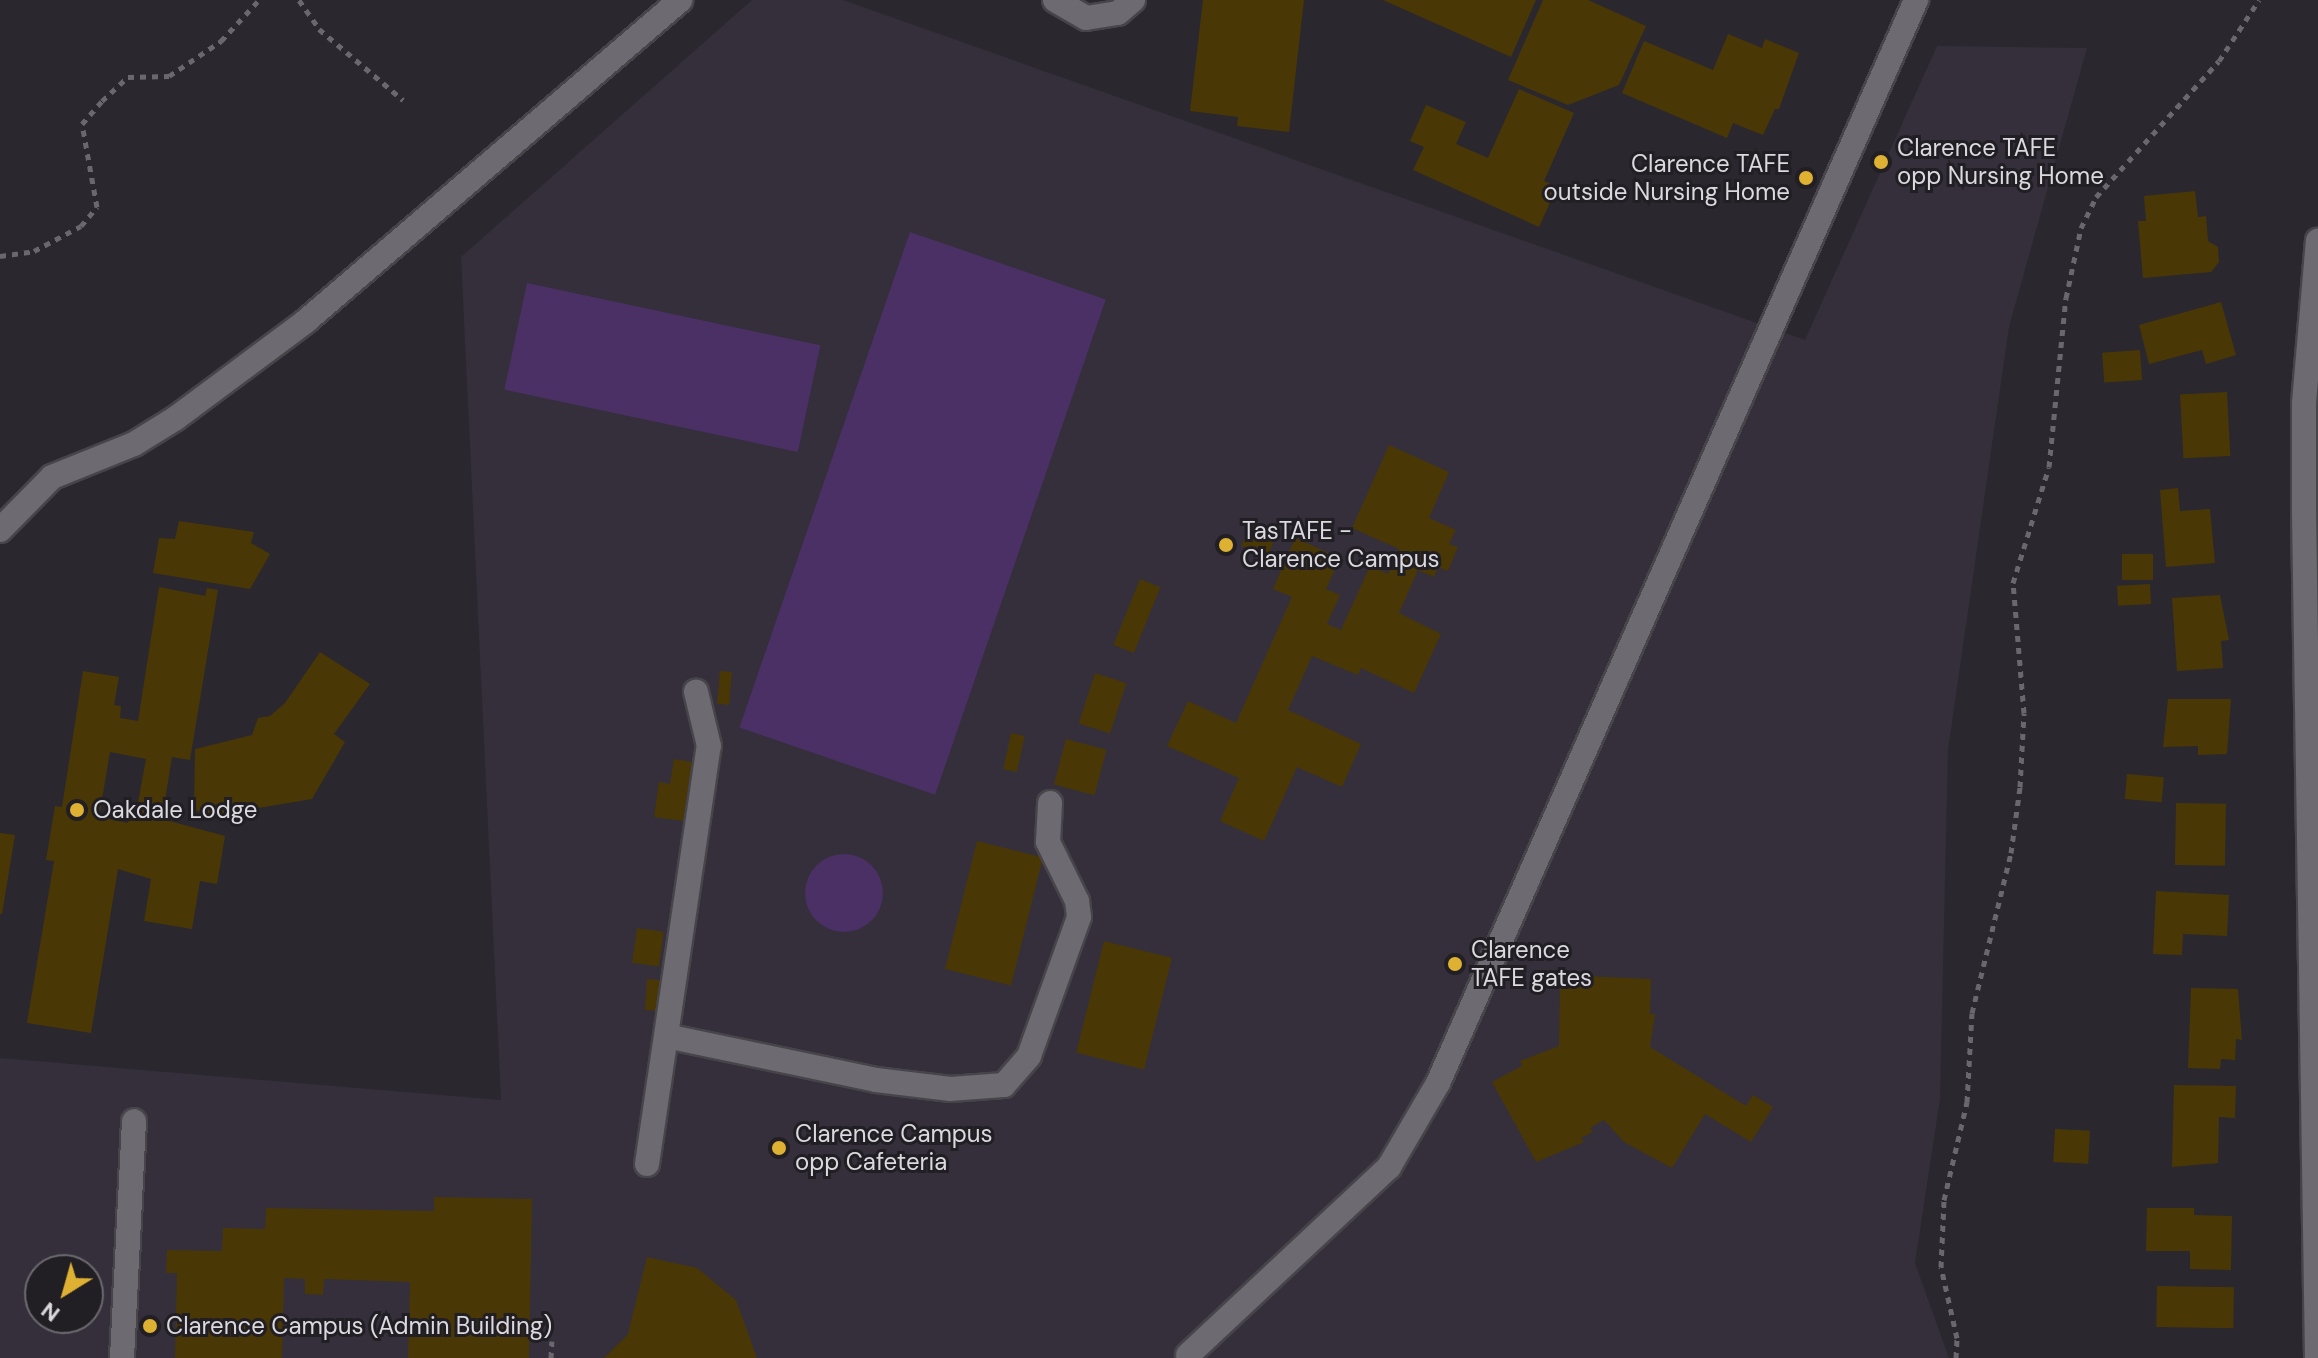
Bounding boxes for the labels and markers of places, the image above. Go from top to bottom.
place label: Clarence TAFE opp Nursing Home [1897,134,2104,190]
place label: Clarence TAFE outside Nursing Home [1544,150,1790,206]
marker: Clarence TAFE opp Nursing Home [1872,153,1890,171]
marker: Clarence TAFE outside Nursing Home [1797,169,1815,187]
place label: TasTAFE - Clarence Campus [1242,517,1440,573]
marker: TasTAFE - Clarence Campus [1217,536,1235,554]
place label: Oakdale Lodge [93,796,257,824]
marker: Oakdale Lodge [68,801,86,819]
place label: Clarence TAFE gates [1471,936,1592,992]
marker: Clarence TAFE gates [1446,955,1464,973]
place label: Clarence Campus opp Cafeteria [795,1120,993,1176]
marker: Clarence Campus opp Cafeteria [770,1139,788,1157]
place label: Clarence Campus (Admin Building) [166,1312,552,1340]
marker: Clarence Campus (Admin Building) [141,1317,159,1335]

